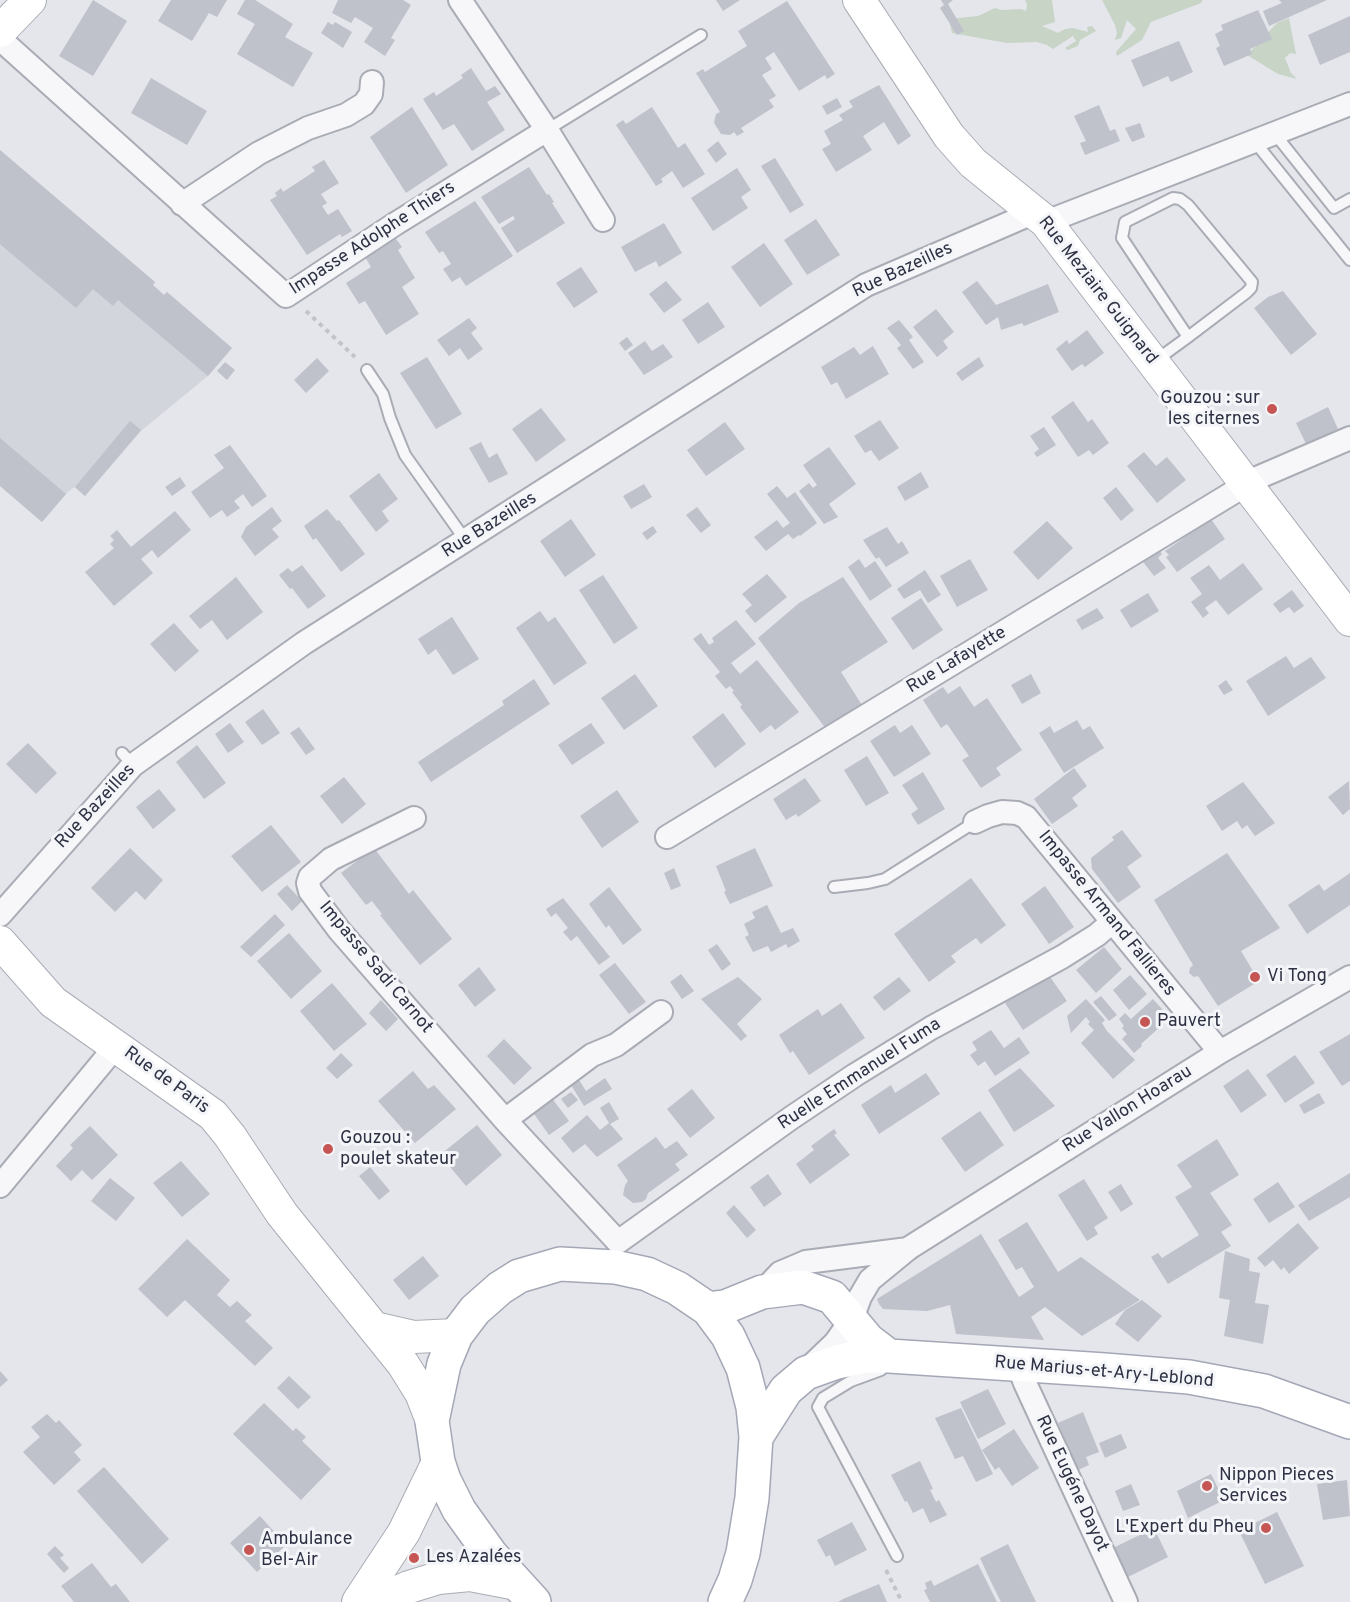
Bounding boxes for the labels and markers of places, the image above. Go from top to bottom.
place label: Gouzou : sur les citernes [1160,388,1260,430]
marker: Gouzou : sur les citernes [1265,402,1279,416]
place label: Vi Tong [1267,966,1327,988]
marker: Vi Tong [1248,970,1262,984]
place label: Pauvert [1157,1011,1221,1033]
marker: Pauvert [1138,1015,1152,1029]
place label: Gouzou : poulet skateur [340,1128,456,1170]
marker: Gouzou : poulet skateur [321,1142,335,1156]
place label: Nippon Pieces Services [1219,1465,1334,1508]
marker: Nippon Pieces Services [1200,1479,1214,1493]
place label: L'Expert du Pheu [1115,1517,1254,1539]
marker: L'Expert du Pheu [1259,1521,1273,1535]
place label: Ambulance Bel-Air [261,1529,352,1572]
marker: Ambulance Bel-Air [242,1543,256,1557]
place label: Les Azalées [426,1547,521,1569]
marker: Les Azalées [407,1551,421,1565]

